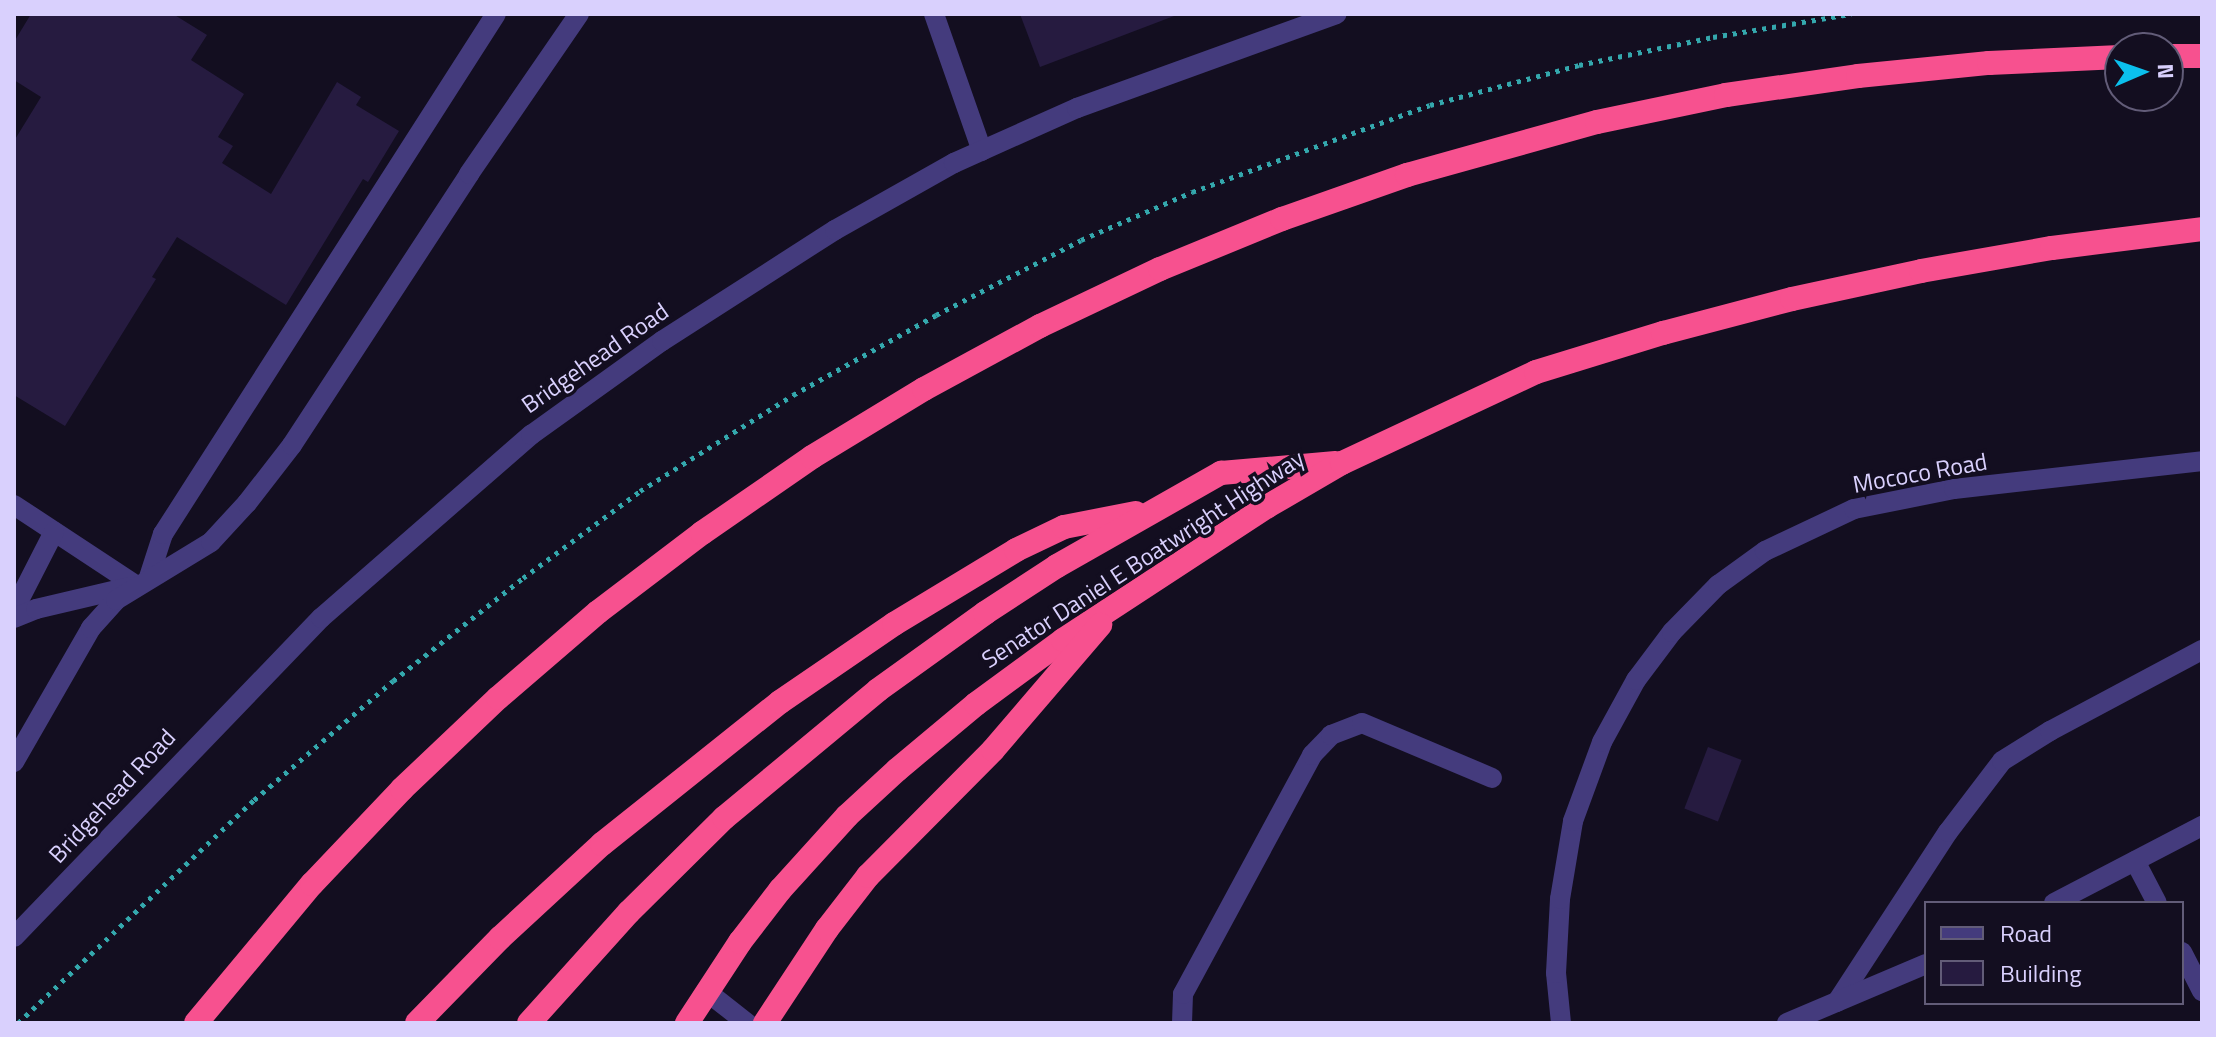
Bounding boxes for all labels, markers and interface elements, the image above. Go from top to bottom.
north arrow [2104,32,2184,112]
text: N [2149,63,2183,79]
street label: Bridgehead Road [516,297,674,419]
street label: Senator Daniel E Boatwright Highway [976,444,1310,674]
street label: Mococo Road [1851,447,1989,499]
street label: Bridgehead Road [43,723,181,869]
legend [1924,901,2184,1005]
text: Road [2000,915,2052,951]
text: Building [2000,955,2082,991]

